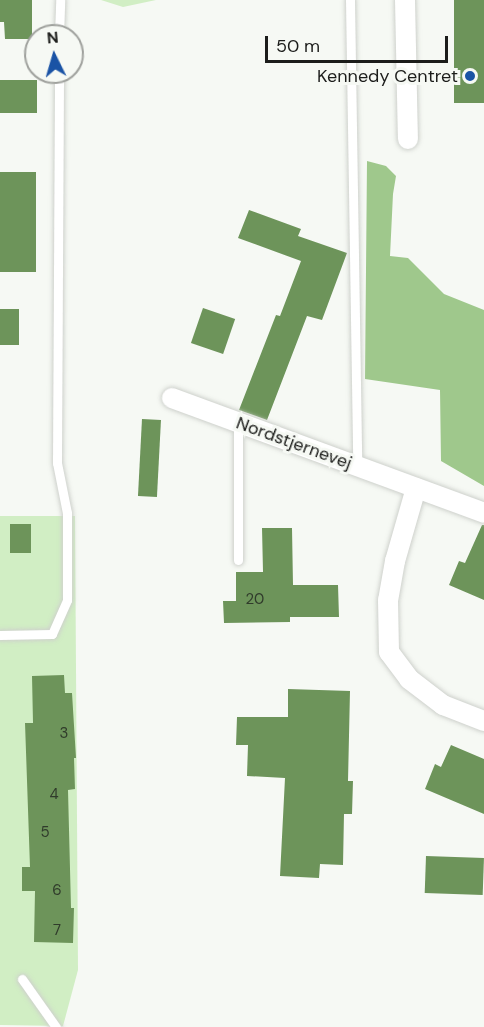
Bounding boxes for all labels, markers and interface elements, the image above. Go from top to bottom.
north arrow [24,24,84,84]
scale bar [268,24,451,62]
text: N [46,27,59,49]
text: 50 m [276,34,320,58]
place label: Kennedy Centret [317,65,458,87]
marker: Kennedy Centret [463,69,477,83]
street label: Nordstjernevej [233,412,355,474]
house number: 20 [246,591,264,609]
house number: 3 [60,725,68,743]
house number: 4 [49,786,59,804]
house number: 5 [40,824,50,842]
house number: 6 [52,882,62,900]
house number: 7 [53,922,61,940]

